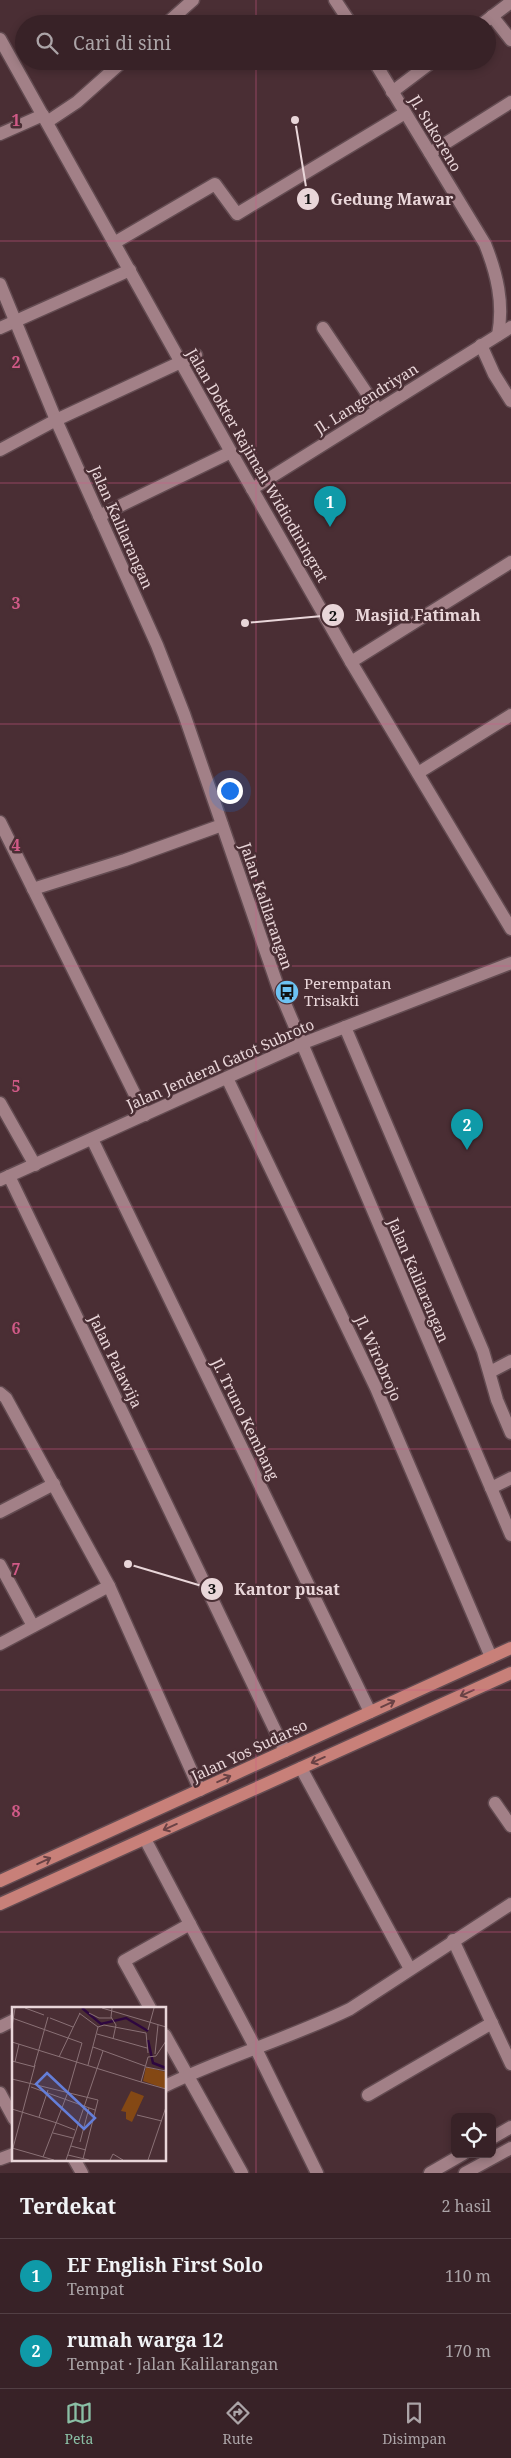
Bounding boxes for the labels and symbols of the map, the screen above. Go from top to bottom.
street label: Jl. Sukoreno [405,90,467,175]
text: 1 [11,109,21,131]
callout: Gedung Mawar [295,184,463,215]
text: 1 [304,188,312,208]
text: Gedung Mawar [331,188,454,210]
street label: Jalan Dokter Rajiman Widiodiningrat [182,344,333,586]
text: 2 [11,351,21,373]
street label: Jl. Langendriyan [310,358,422,438]
street label: Jalan Kalilarangan [85,461,158,592]
pin: 1 [314,486,346,527]
text: 3 [11,592,21,614]
callout: Masjid Fatimah [320,600,491,631]
text: Masjid Fatimah [355,604,481,626]
text: 2 [329,605,337,625]
your location [217,778,243,804]
text: 4 [11,834,21,856]
street label: Jalan Kalilarangan [236,839,298,972]
place label: Perempatan Trisakti [304,973,392,1010]
bus stop icon: Perempatan Trisakti [274,979,300,1005]
street label: Jalan Jenderal Gatot Subroto [122,1014,317,1115]
text: 5 [11,1075,21,1097]
pin: 2 [451,1109,483,1150]
street label: Jalan Kalilarangan [383,1214,454,1345]
street label: Jalan Palawija [84,1310,147,1411]
street label: Jl. Wirobrojo [351,1311,407,1404]
text: 6 [11,1317,21,1339]
street label: Jl. Truno Kembang [207,1354,284,1483]
text: 7 [11,1558,21,1580]
callout: Kantor pusat [200,1573,350,1604]
text: 3 [208,1578,216,1598]
text: Kantor pusat [234,1578,340,1600]
one-way arrow [460,1689,475,1699]
one-way arrow [380,1699,395,1709]
street label: Jalan Yos Sudarso [187,1714,310,1786]
one-way arrow [311,1756,326,1766]
one-way arrow [216,1774,231,1783]
text: 8 [11,1800,21,1822]
one-way arrow [163,1823,178,1833]
one-way arrow [36,1856,51,1866]
inset map [12,2007,166,2160]

